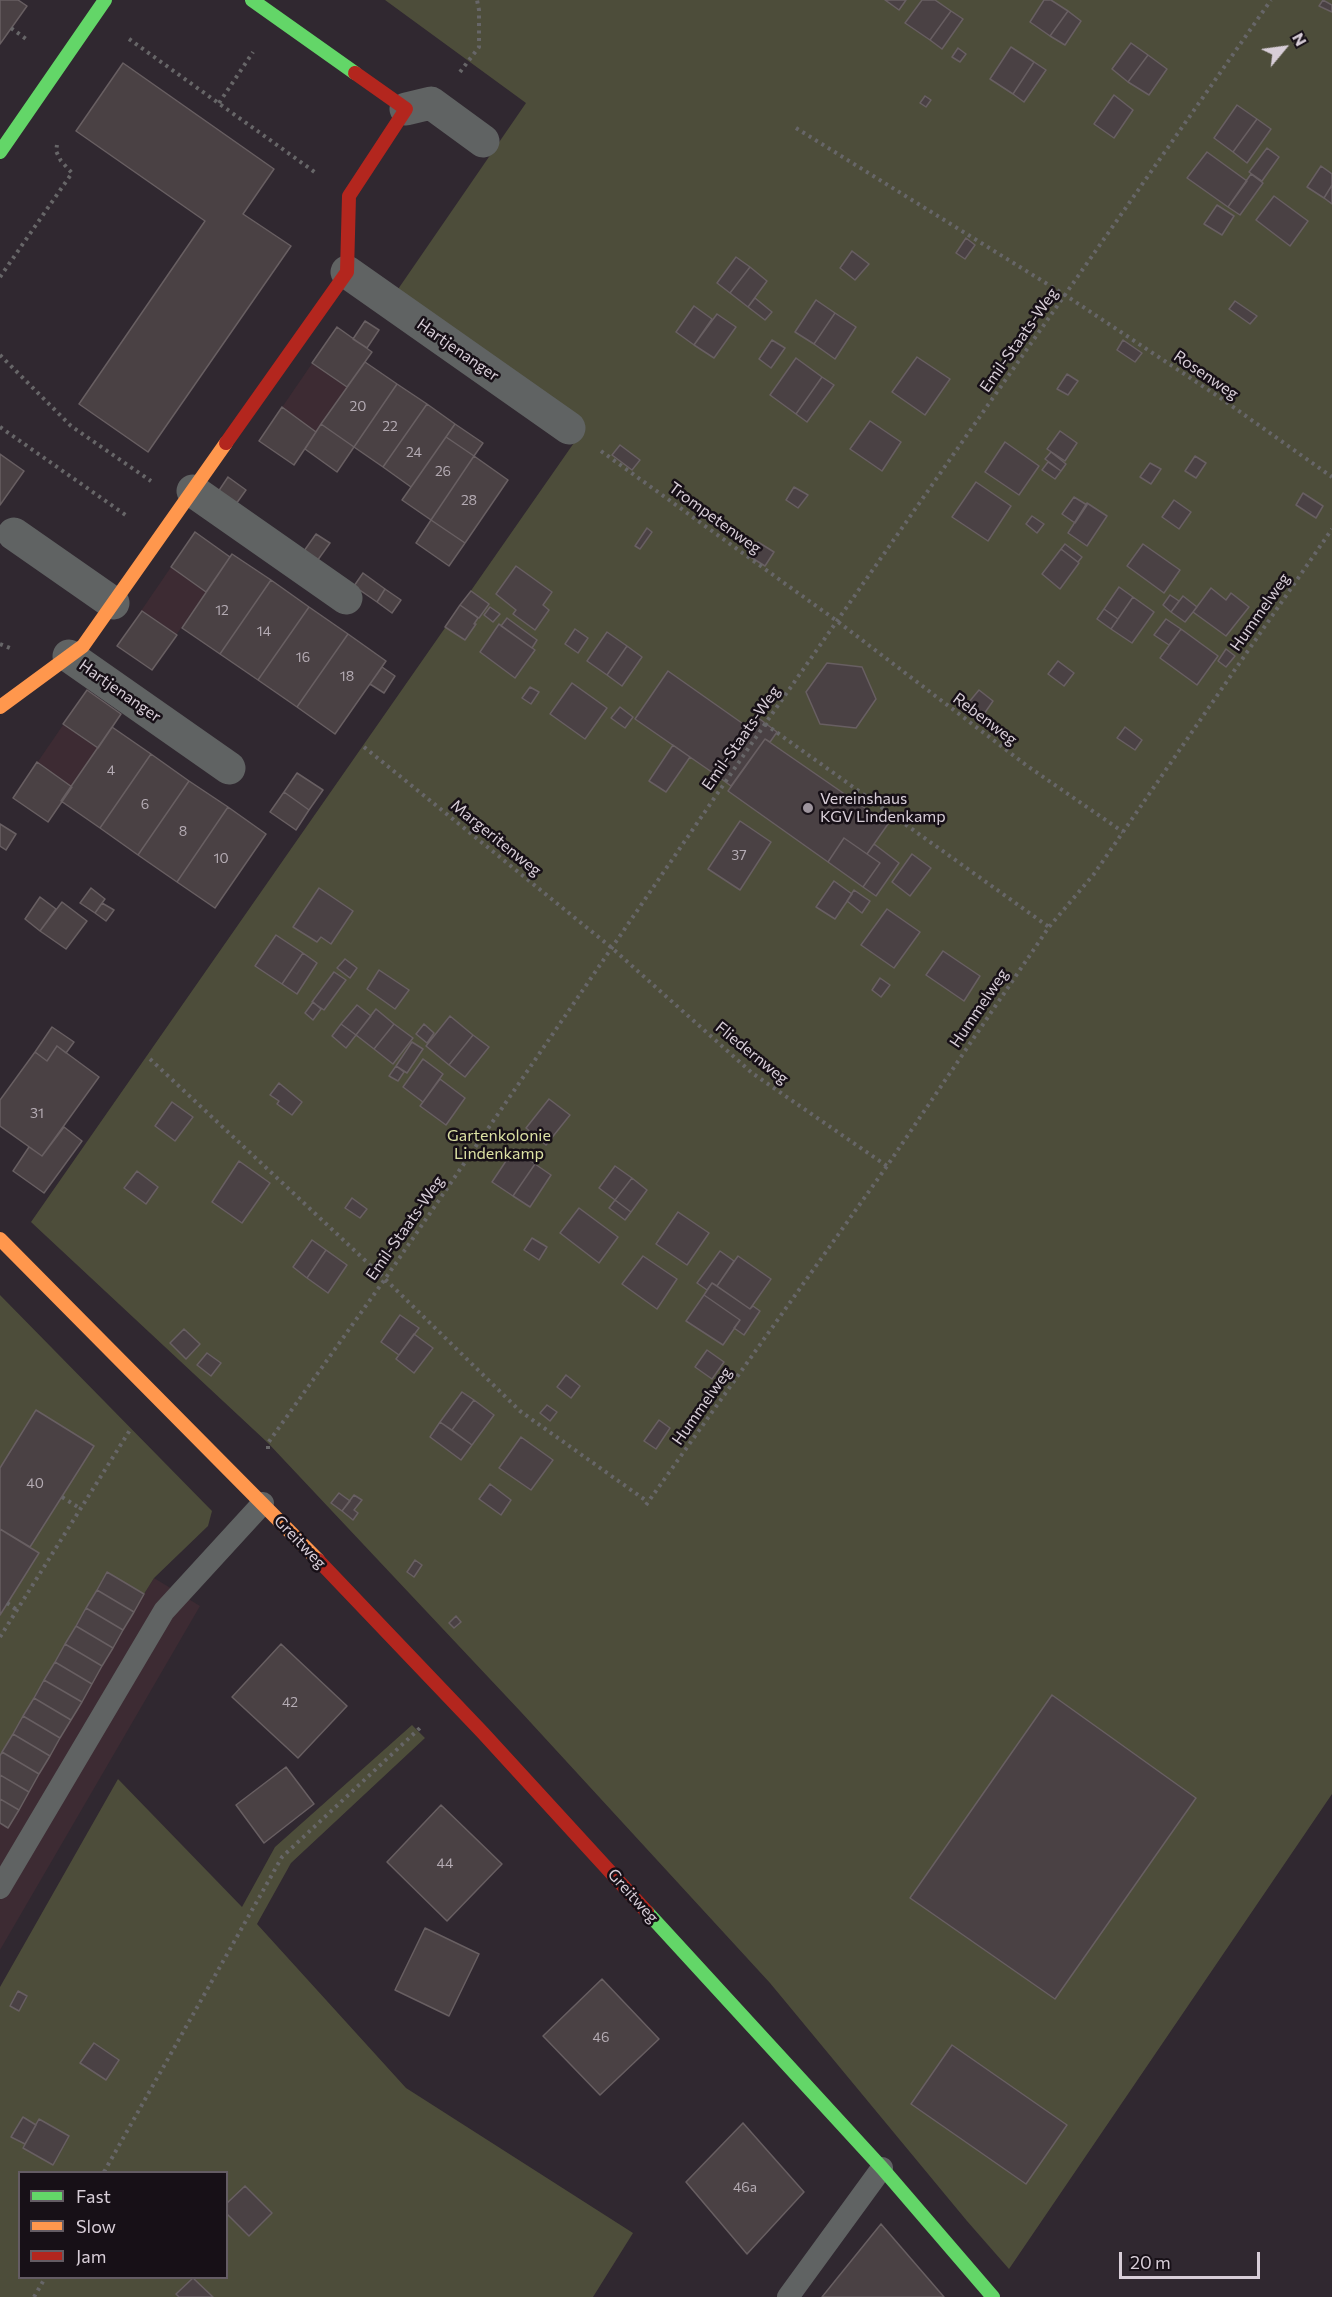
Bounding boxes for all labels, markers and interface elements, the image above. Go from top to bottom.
north arrow [1254,18,1314,78]
text: N [1289,29,1311,49]
street label: Emil-Staats-Weg [976,284,1062,396]
street label: Hartjenanger [413,315,503,385]
street label: Rosenweg [1170,346,1242,404]
house number: 20 [350,398,366,414]
house number: 22 [382,418,398,434]
house number: 24 [406,444,422,460]
house number: 26 [435,463,451,479]
street label: Trompetenweg [665,478,765,558]
house number: 28 [461,492,477,508]
street label: Hummelweg [1226,569,1294,655]
house number: 12 [215,602,229,618]
house number: 14 [257,623,271,639]
house number: 16 [296,649,310,665]
street label: Hartjenanger [75,656,165,726]
house number: 18 [340,668,354,684]
street label: Emil-Staats-Weg [698,682,784,794]
street label: Rebenweg [949,689,1021,749]
house number: 4 [107,762,115,778]
place label: Vereinshaus KGV Lindenkamp [820,789,946,827]
house number: 6 [141,796,149,812]
street label: Margeritenweg [447,796,545,880]
marker: Vereinshaus KGV Lindenkamp [801,801,815,815]
house number: 8 [179,823,187,839]
house number: 37 [731,847,747,863]
house number: 10 [213,850,229,866]
street label: Hummelweg [946,965,1012,1051]
street label: Fliedernweg [712,1018,792,1088]
house number: 31 [30,1105,44,1121]
park label: Gartenkolonie Lindenkamp [447,1126,551,1164]
street label: Emil-Staats-Weg [362,1172,448,1284]
street label: Hummelweg [668,1363,736,1449]
house number: 40 [26,1475,44,1491]
street label: Greitweg [270,1511,330,1573]
house number: 42 [282,1694,298,1710]
house number: 44 [437,1855,453,1871]
street label: Greitweg [604,1865,662,1927]
house number: 46 [593,2029,609,2045]
legend [18,2171,228,2279]
house number: 46a [733,2179,757,2195]
text: Fast [76,2185,111,2207]
text: Slow [76,2215,116,2237]
scale bar [1122,2240,1263,2278]
text: Jam [76,2245,106,2267]
text: 20 m [1130,2251,1171,2273]

